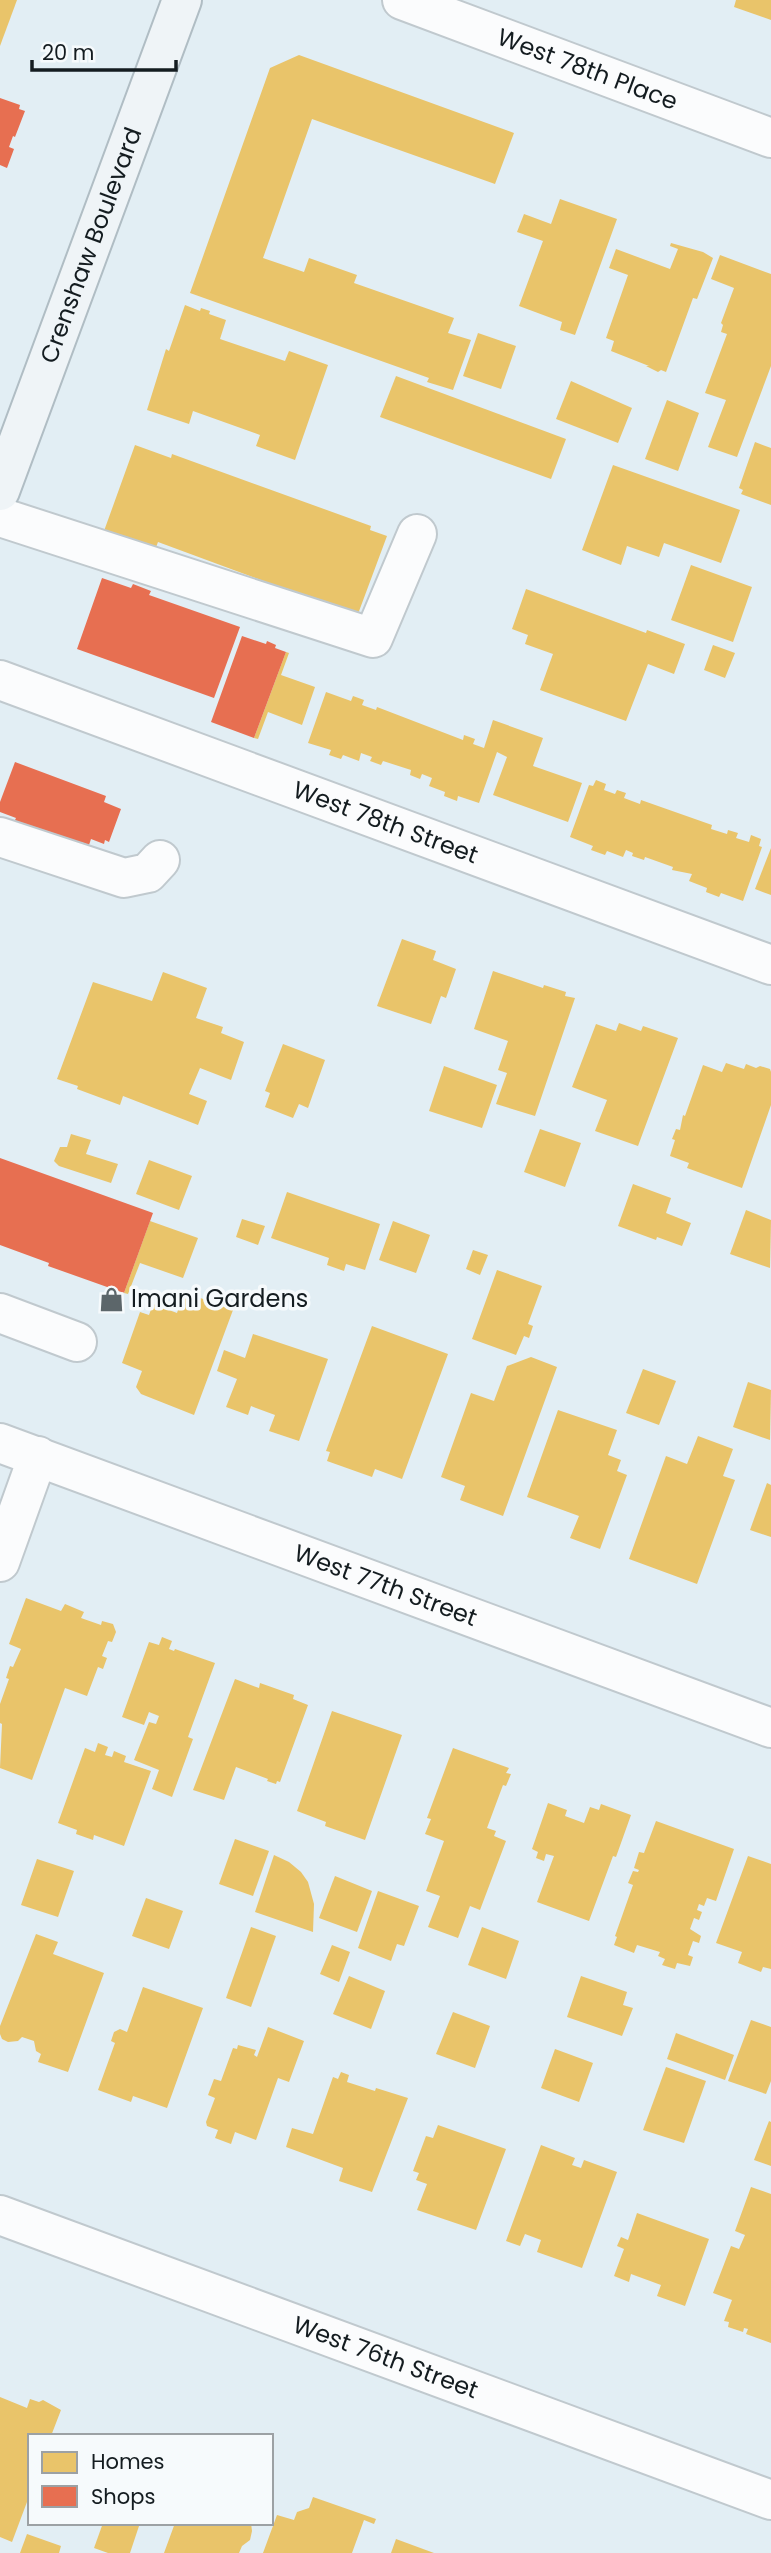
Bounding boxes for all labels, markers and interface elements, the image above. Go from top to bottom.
street label: West 78th Place [493,20,683,118]
scale bar [32,28,175,72]
text: 20 m [42,38,95,67]
street label: Crenshaw Boulevard [32,123,149,368]
street label: West 78th Street [288,773,483,871]
place label: Imani Gardens [131,1282,308,1315]
shop icon: Imani Gardens [97,1285,125,1313]
street label: West 77th Street [289,1536,482,1634]
street label: West 76th Street [288,2308,483,2406]
legend [28,2434,273,2525]
text: Homes [91,2447,165,2476]
text: Shops [91,2482,155,2511]

